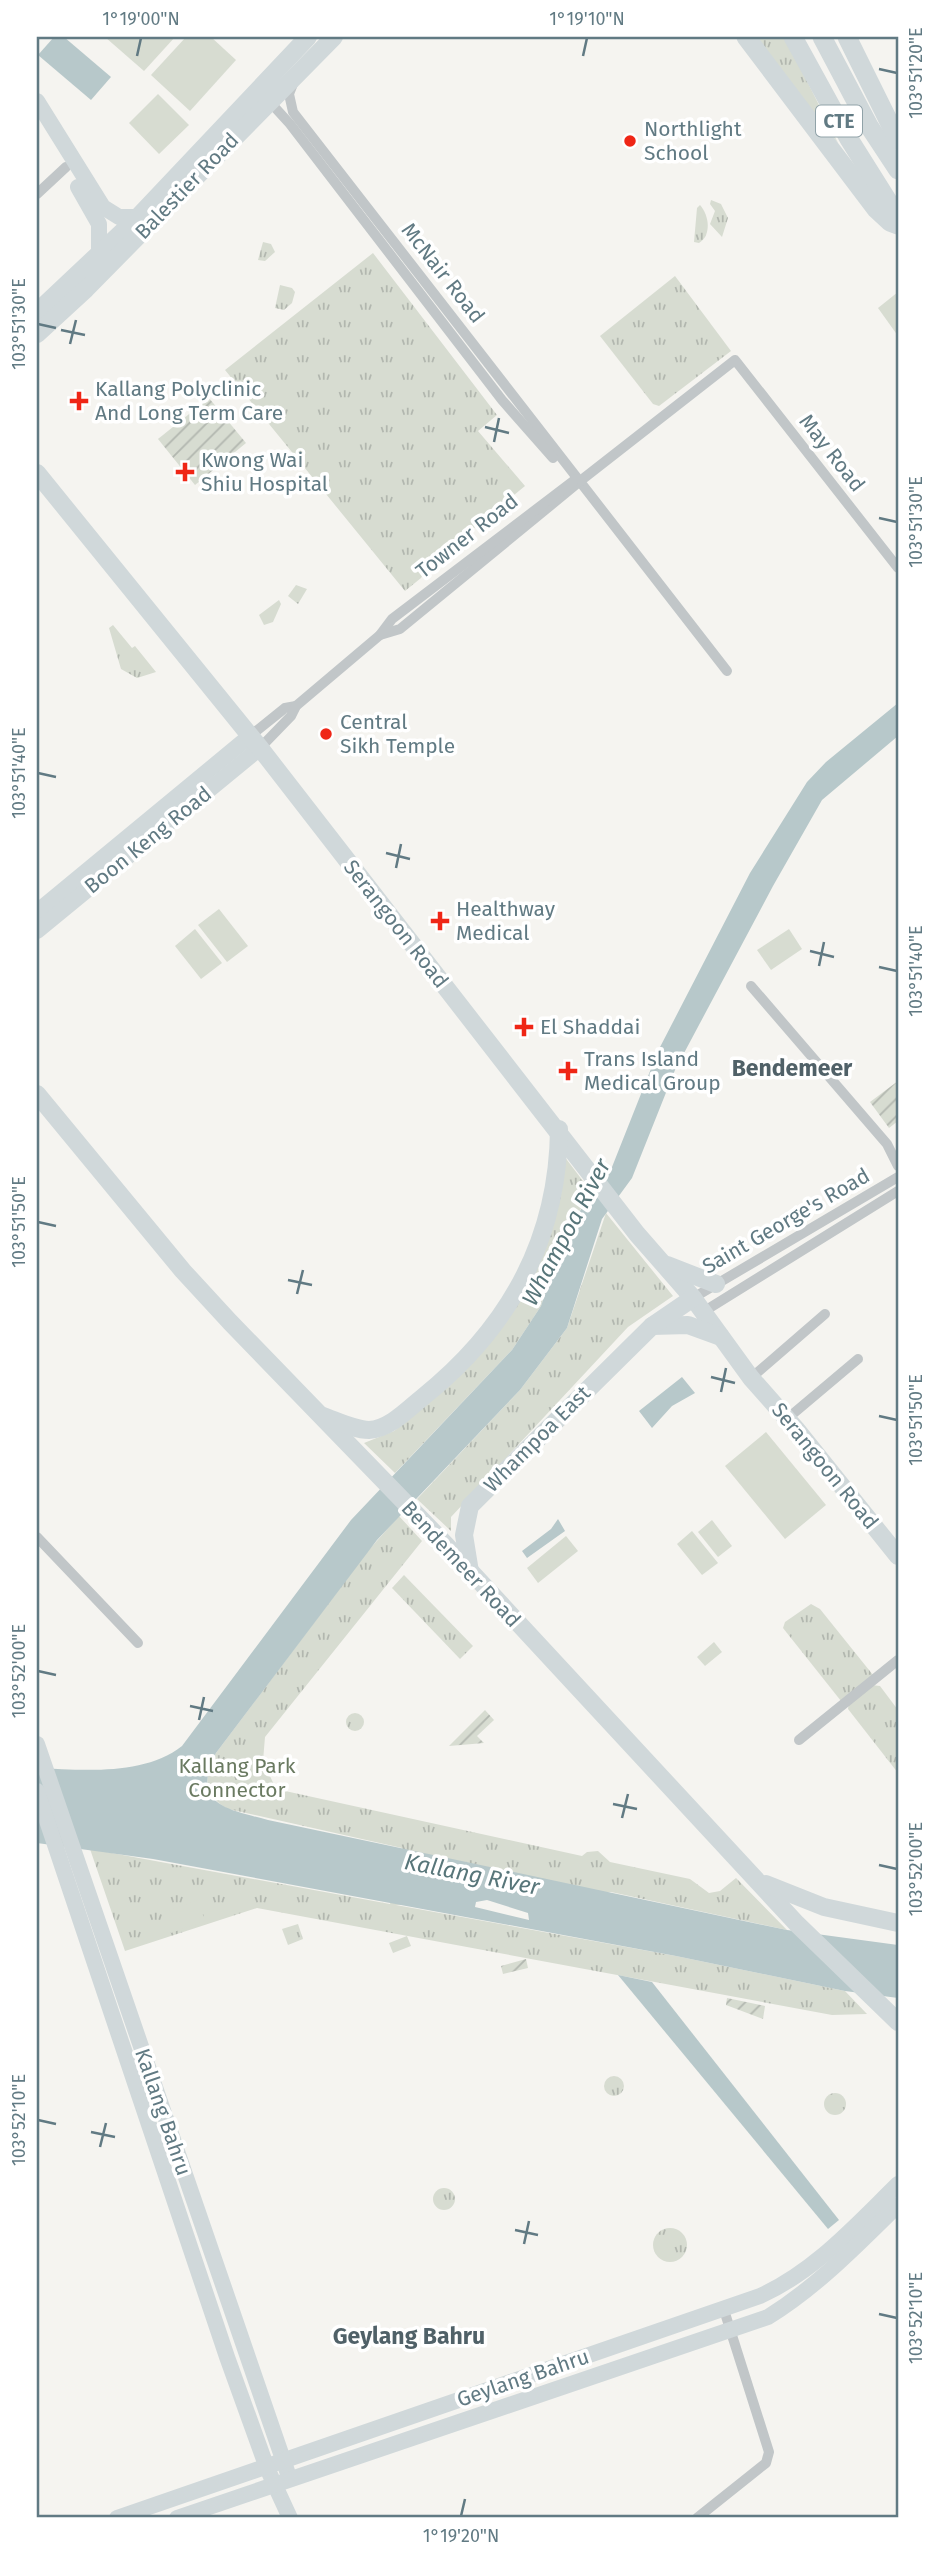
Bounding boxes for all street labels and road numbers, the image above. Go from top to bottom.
road number: CTE [816,105,862,136]
street label: Balestier Road [130,127,244,245]
street label: McNair Road [396,218,490,328]
street label: May Road [794,409,870,497]
street label: Towner Road [411,488,523,584]
street label: Boon Keng Road [79,781,217,899]
street label: Serangoon Road [338,855,454,993]
street label: Saint George's Road [698,1162,874,1280]
street label: Whampoa East [478,1380,596,1498]
street label: Serangoon Road [766,1397,884,1535]
street label: Bendemeer Road [396,1495,526,1633]
street label: Kallang Bahru [129,2045,197,2179]
street label: Geylang Bahru [454,2343,592,2413]

